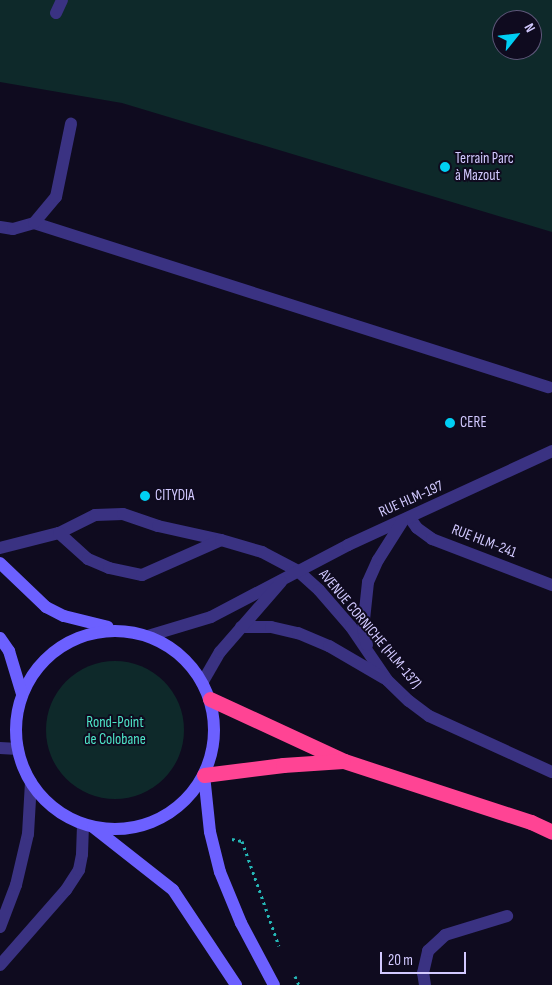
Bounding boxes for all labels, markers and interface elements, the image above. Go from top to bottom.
north arrow [492,10,542,60]
text: N [520,21,539,35]
place label: Terrain Parc à Mazout [455,149,514,184]
marker: Terrain Parc à Mazout [439,161,451,173]
place label: CERE [460,414,487,432]
marker: CERE [444,417,456,429]
street label: RUE HLM-197 [376,477,446,521]
place label: CITYDIA [155,487,194,505]
marker: CITYDIA [139,490,151,502]
street label: RUE HLM-241 [449,520,519,562]
street label: AVENUE CORNICHE (HLM-137) [315,566,425,692]
park label: Rond-Point de Colobane [84,713,146,748]
scale bar [382,942,468,974]
text: 20 m [388,951,413,970]

